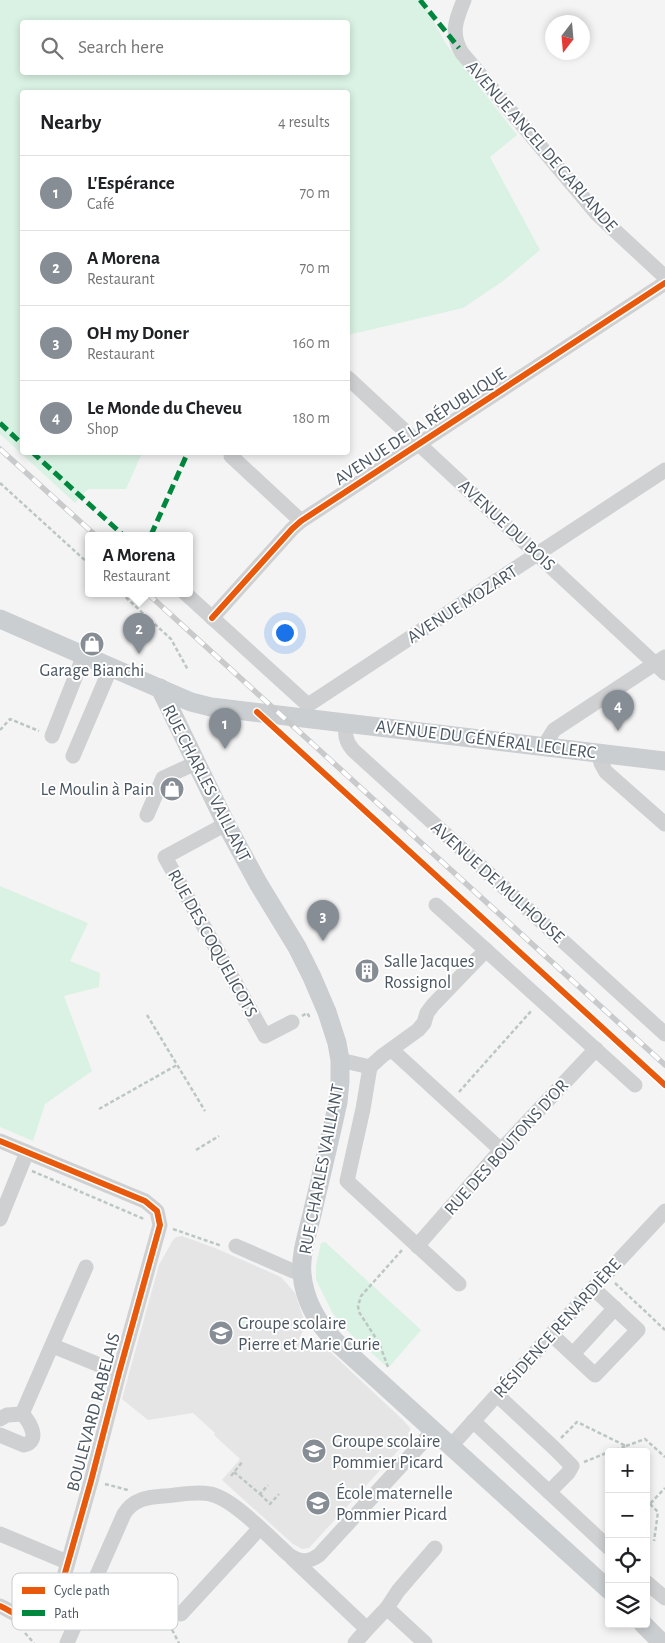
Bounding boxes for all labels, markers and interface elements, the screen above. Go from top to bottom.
north arrow [545,15,590,60]
search box [20,20,350,75]
icon: search [38,34,66,62]
text: Search here [78,38,164,57]
street label: AVENUE ANCEL DE GARLANDE [462,58,620,236]
text: Nearby [40,112,101,133]
text: 4 results [278,114,330,130]
text: L'Espérance [87,174,175,193]
text: 1 [53,185,59,201]
text: 70 m [299,185,330,201]
text: Café [87,196,115,212]
text: A Morena [87,249,160,268]
text: 2 [52,260,60,276]
text: 70 m [299,260,330,276]
text: Restaurant [87,271,155,287]
text: OH my Doner [87,324,189,343]
text: 3 [53,335,59,351]
text: 160 m [293,335,330,351]
text: Restaurant [87,346,155,362]
street label: AVENUE DE LA RÉPUBLIQUE [330,362,510,489]
text: Le Monde du Cheveu [87,399,242,418]
text: 4 [52,410,60,426]
text: 180 m [293,410,330,426]
text: Shop [87,421,119,437]
street label: AVENUE DU BOIS [455,477,558,575]
popup [85,532,193,597]
text: A Morena [102,546,176,565]
street label: AVENUE MOZART [404,562,521,647]
text: Restaurant [102,568,170,584]
pin: 2 [123,613,155,654]
your location [272,620,298,646]
shop icon: Garage Bianchi [79,631,105,657]
place label: Garage Bianchi [40,662,144,680]
pin: 4 [602,690,634,731]
street label: RUE CHARLES VAILLANT [159,702,254,865]
pin: 1 [209,708,241,749]
street label: AVENUE DU GÉNÉRAL LECLERC [375,715,597,762]
shop icon: Le Moulin à Pain [159,776,185,802]
place label: Le Moulin à Pain [40,781,154,799]
street label: AVENUE DE MULHOUSE [427,818,568,947]
street label: RUE DES COQUELICOTS [164,867,260,1020]
pin: 3 [307,900,339,941]
place label: Salle Jacques Rossignol [384,953,474,992]
building icon: Salle Jacques Rossignol [354,958,380,984]
street label: RUE DES BOUTONS D'OR [441,1076,572,1219]
street label: RUE CHARLES VAILLANT [297,1082,347,1256]
street label: RÉSIDENCE RENARDIÈRE [488,1253,625,1402]
place label: Groupe scolaire Pierre et Marie Curie [238,1315,380,1354]
school or university icon: Groupe scolaire Pierre et Marie Curie [208,1320,234,1346]
street label: BOULEVARD RABELAIS [64,1331,124,1493]
place label: Groupe scolaire Pommier Picard [332,1433,443,1472]
school or university icon: Groupe scolaire Pommier Picard [301,1438,327,1464]
map controls [605,1448,650,1628]
button: + [605,1448,650,1493]
place label: École maternelle Pommier Picard [336,1482,453,1524]
school or university icon: École maternelle Pommier Picard [305,1490,331,1516]
button: − [605,1493,650,1538]
button: locate [605,1538,650,1583]
legend [12,1573,178,1630]
button: layers [605,1583,650,1628]
text: Cycle path [54,1584,110,1598]
text: Path [54,1607,79,1621]

